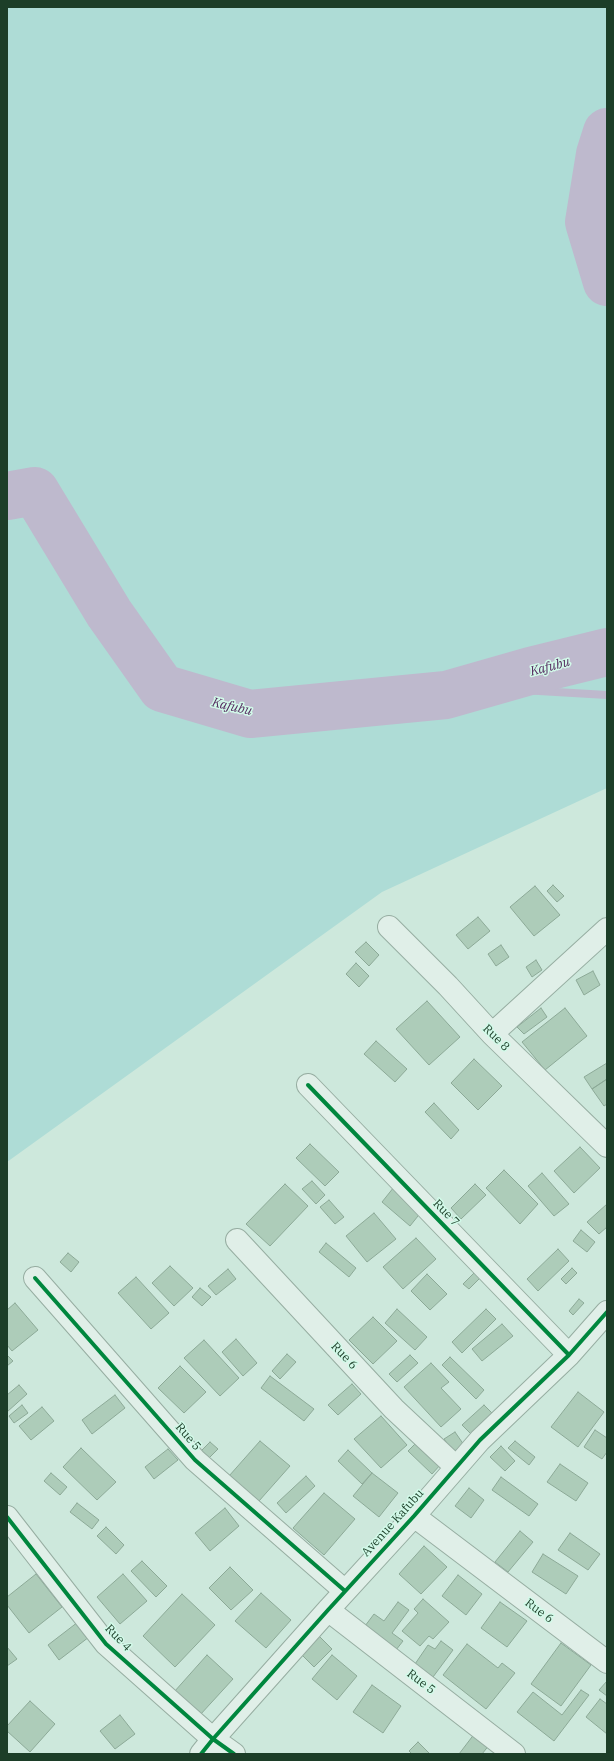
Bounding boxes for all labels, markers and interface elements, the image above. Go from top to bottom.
water label: Kafubu [528,654,572,680]
water label: Kafubu [210,695,254,719]
street label: Rue 8 [480,1022,512,1054]
street label: Rue 7 [430,1197,462,1229]
street label: Rue 6 [328,1339,360,1373]
street label: Rue 5 [172,1420,204,1454]
street label: Avenue Kafubu [359,1486,427,1560]
street label: Rue 6 [522,1596,556,1626]
street label: Rue 4 [102,1622,134,1654]
street label: Rue 5 [404,1667,438,1697]

